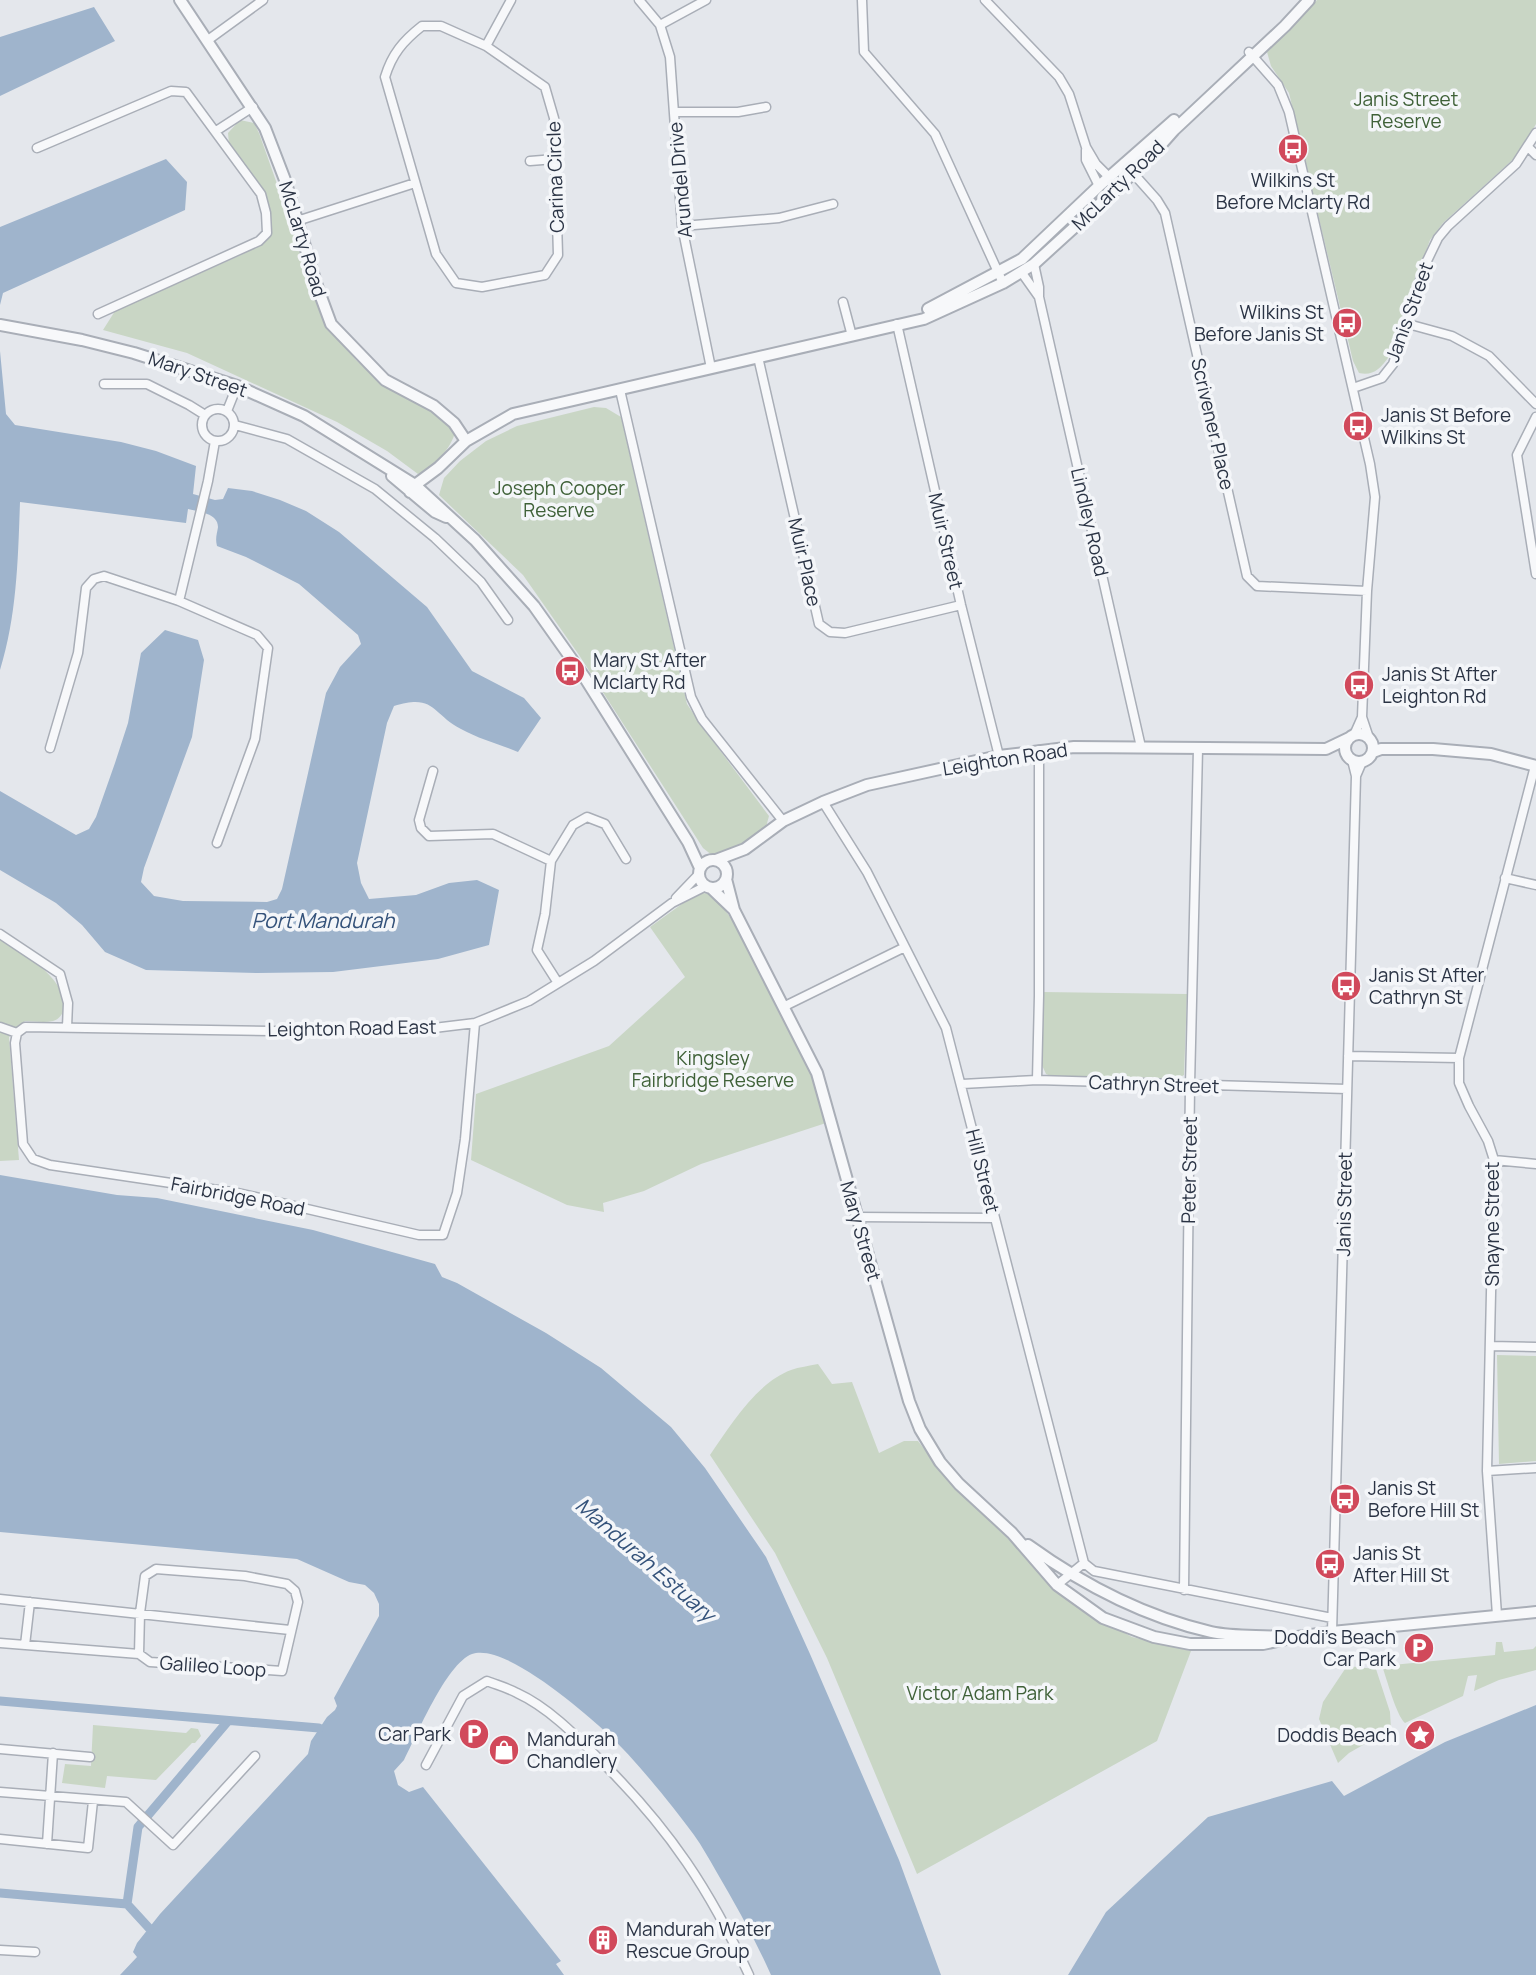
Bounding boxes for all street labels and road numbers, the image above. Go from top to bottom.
street label: Carina Circle [540,121,570,233]
street label: Arundel Drive [662,121,698,239]
street label: McLarty Road [1066,134,1170,236]
street label: McLarty Road [273,178,333,300]
street label: Janis Street [1379,258,1439,366]
street label: Mary Street [145,345,251,403]
street label: Scrivener Place [1185,356,1241,492]
street label: Lindley Road [1065,465,1115,579]
street label: Muir Street [922,490,970,592]
street label: Muir Place [782,515,828,609]
street label: Leighton Road [941,736,1069,782]
street label: Leighton Road East [267,1014,437,1042]
street label: Cathryn Street [1088,1069,1220,1099]
street label: Peter Street [1175,1116,1203,1224]
street label: Hill Street [960,1126,1006,1216]
street label: Janis Street [1330,1151,1358,1257]
street label: Shayne Street [1479,1162,1505,1286]
street label: Fairbridge Road [169,1170,307,1222]
street label: Mary Street [834,1178,888,1284]
street label: Galileo Loop [159,1649,267,1683]

